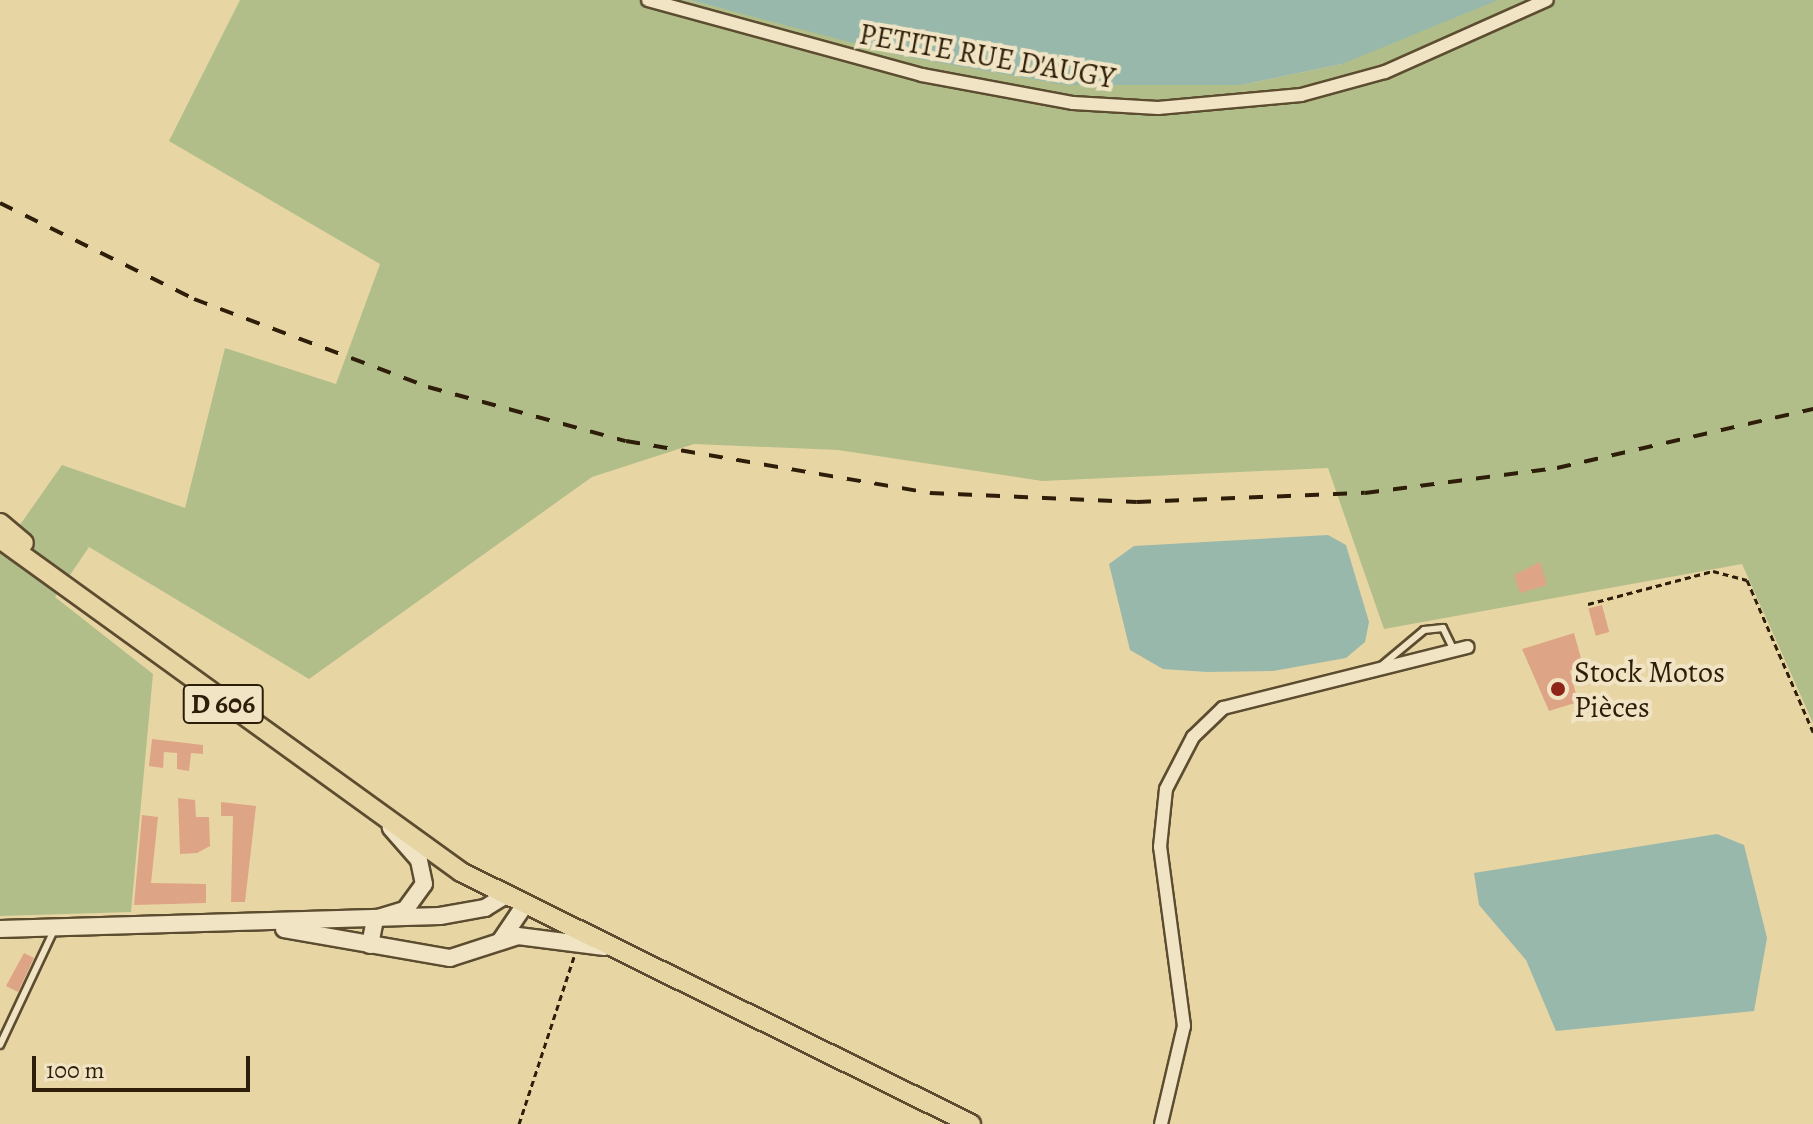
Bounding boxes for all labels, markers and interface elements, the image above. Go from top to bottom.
street label: PETITE RUE D'AUGY [856,16,1118,96]
place label: Stock Motos Pièces [1574,654,1725,724]
road number: D 606 [181,680,265,728]
marker: Stock Motos Pièces [1549,680,1567,698]
scale bar [36,1040,254,1090]
text: 100 m [46,1054,105,1086]

